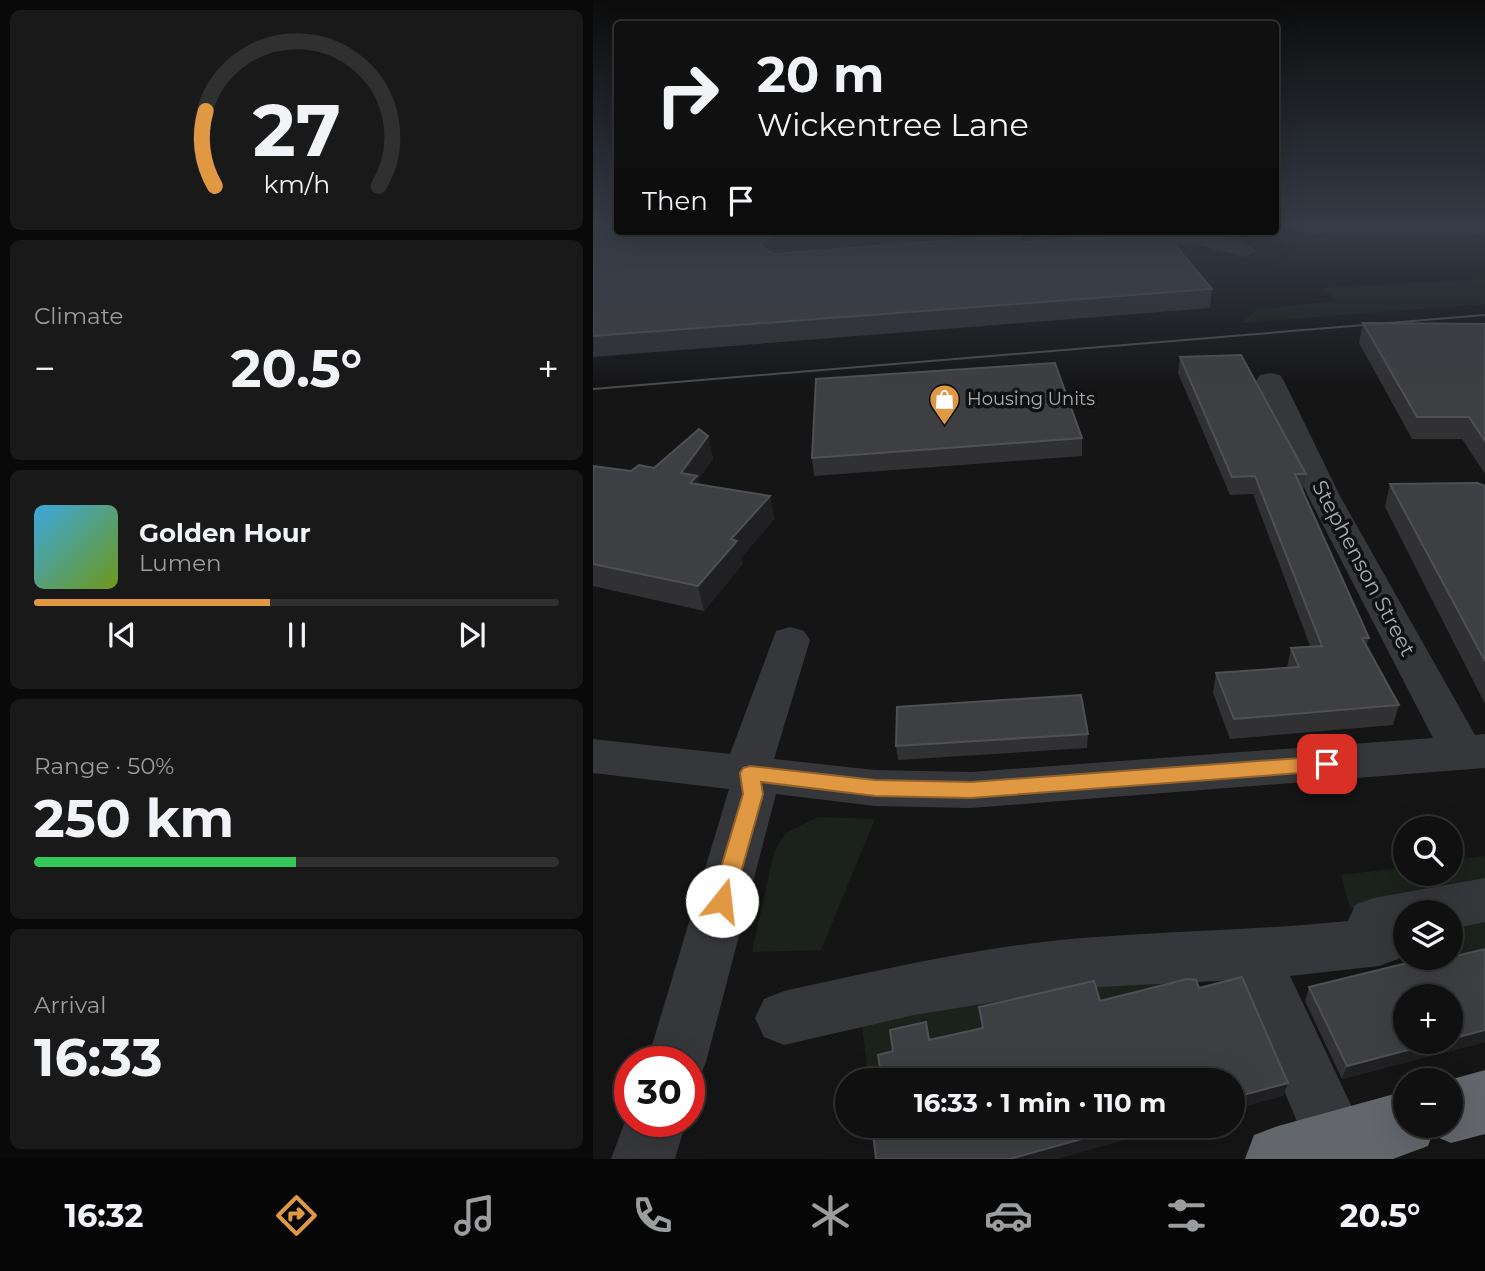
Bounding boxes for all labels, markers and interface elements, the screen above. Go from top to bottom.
text: 20 m [757,45,884,104]
icon: right [642,49,733,140]
text: 27 [252,86,341,174]
text: Wickentree Lane [757,105,1029,144]
text: km/h [263,169,330,199]
icon: arrive [722,182,760,220]
text: Then [642,185,708,217]
text: Climate [34,302,123,330]
text: 20.5° [231,337,362,400]
text: − [34,345,56,392]
text: + [537,345,559,392]
shop icon: Housing Units [927,382,961,426]
place label: Housing Units [967,388,1095,410]
street label: Stephenson Street [1307,476,1421,660]
text: Golden Hour [139,517,311,549]
text: Lumen [139,549,222,577]
icon: previous [103,616,141,654]
icon: pause [278,616,316,654]
icon: next [453,616,491,654]
pin [1297,734,1357,794]
icon: arrive [1308,745,1346,783]
text: Range · 50% [34,752,174,780]
text: 250 km [34,787,234,850]
map controls [1393,816,1463,1138]
button: search [1393,816,1463,886]
position arrow [685,864,759,938]
button: layers [1393,900,1463,970]
button: + [1393,984,1463,1054]
text: Arrival [34,991,107,1019]
text: 16:33 [34,1026,162,1089]
speed limit sign: 30 [614,1046,705,1137]
button: − [1393,1068,1463,1138]
text: 16:33 · 1 min · 110 m [914,1087,1166,1119]
icon: directions [272,1191,321,1240]
icon: music [450,1191,499,1240]
icon: phone [628,1191,677,1240]
icon: climate [806,1191,855,1240]
icon: car [984,1191,1033,1240]
icon: filters [1162,1191,1211,1240]
text: 16:32 [64,1196,143,1235]
text: 20.5° [1340,1196,1420,1235]

